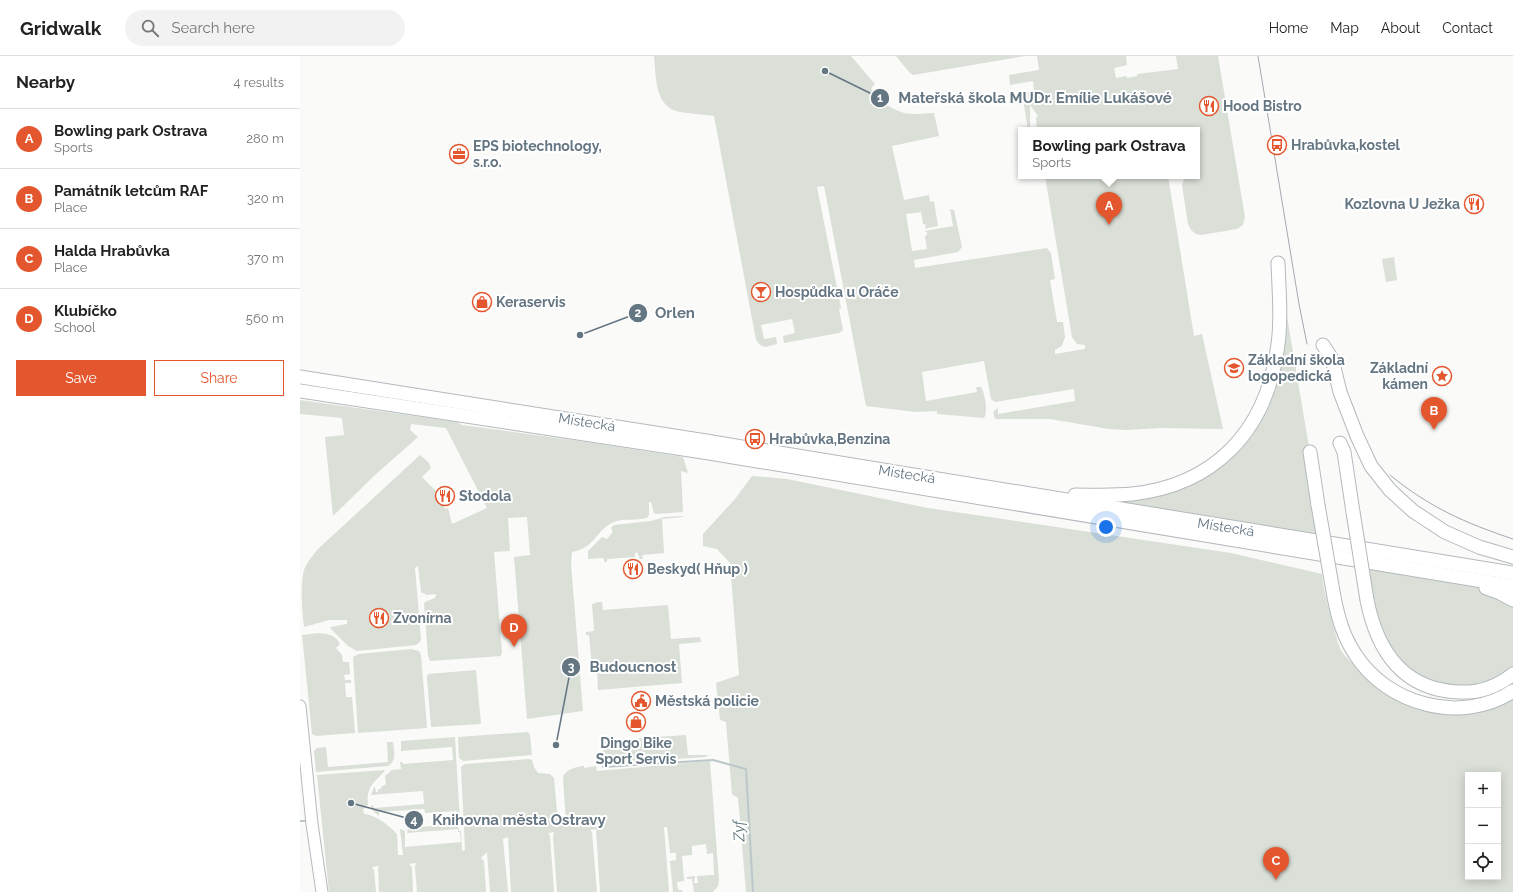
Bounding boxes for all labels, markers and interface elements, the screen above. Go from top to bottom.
search box [125,10,405,46]
text: Gridwalk [20,17,101,39]
icon: search [139,17,161,39]
text: Search here [171,19,255,37]
text: Home [1269,20,1308,36]
text: Map [1330,20,1359,36]
text: About [1381,20,1420,36]
text: Contact [1442,20,1493,36]
text: Nearby [16,72,75,92]
text: 4 results [233,75,284,90]
callout: Mateřská škola MUDr. Emílie Lukášové [870,84,1180,111]
text: Mateřská škola MUDr. Emílie Lukášové [898,89,1172,107]
text: 1 [877,91,883,105]
restaurant icon: Hood Bistro [1198,95,1220,117]
place label: Hood Bistro [1223,98,1302,114]
text: Bowling park Ostrava [54,122,207,140]
popup [1018,127,1200,179]
text: A [25,131,33,146]
text: 280 m [246,131,284,146]
bus stop icon: Hrabůvka,kostel [1266,134,1288,156]
text: Bowling park Ostrava [1032,137,1186,155]
place label: Hrabůvka,kostel [1291,137,1401,153]
place label: EPS biotechnology, s.r.o. [473,138,602,170]
text: Sports [54,140,93,155]
office icon: EPS biotechnology, s.r.o. [448,143,470,165]
text: Sports [1032,155,1071,170]
text: Památník letcům RAF [54,182,208,200]
text: B [25,191,33,206]
text: 320 m [247,191,284,206]
pin: A [1096,192,1122,225]
restaurant icon: Kozlovna U Ježka [1463,193,1485,215]
place label: Kozlovna U Ježka [1344,196,1460,212]
text: Place [54,200,87,215]
text: Halda Hrabůvka [54,242,170,260]
text: C [25,251,33,266]
text: 370 m [247,251,284,266]
text: Place [54,260,87,275]
bar icon: Hospůdka u Oráče [750,281,772,303]
place label: Hospůdka u Oráče [775,284,899,300]
shop icon: Keraservis [471,291,493,313]
place label: Keraservis [496,294,566,310]
callout: Orlen [628,299,703,326]
text: Klubíčko [54,302,117,320]
text: Orlen [655,304,695,322]
text: 2 [635,306,642,320]
text: D [24,311,34,326]
text: 560 m [246,311,284,326]
text: School [54,320,96,335]
place label: Základní škola logopedická [1248,352,1345,384]
school or university icon: Základní škola logopedická [1223,357,1245,379]
button: Save [16,360,146,396]
button: Share [154,360,284,396]
place label: Základní kámen [1370,360,1428,392]
place icon: Základní kámen [1431,365,1453,387]
pin: B [1421,397,1447,430]
street label: Místecká [557,410,617,434]
bus stop icon: Hrabůvka,Benzina [744,428,766,450]
place label: Hrabůvka,Benzina [769,431,890,447]
street label: Místecká [877,462,937,486]
restaurant icon: Stodola [434,485,456,507]
place label: Stodola [459,488,511,504]
street label: Místecká [1196,515,1256,539]
your location [1096,517,1116,537]
restaurant icon: Beskyd( Hňup ) [622,558,644,580]
place label: Beskyd( Hňup ) [647,561,748,577]
restaurant icon: Zvonírna [368,607,390,629]
place label: Zvonírna [393,610,451,626]
pin: D [501,614,527,647]
callout: Budoucnost [561,653,684,680]
text: Budoucnost [589,658,677,676]
text: 3 [568,660,575,674]
public building icon: Městská policie [630,690,652,712]
place label: Městská policie [655,693,760,709]
shop icon: Dingo Bike Sport Servis [625,711,647,733]
place label: Dingo Bike Sport Servis [596,735,676,767]
map controls [1465,772,1501,880]
button: + [1465,772,1501,808]
callout: Knihovna města Ostravy [404,806,614,833]
button: − [1465,808,1501,844]
text: Knihovna města Ostravy [432,811,607,829]
text: 4 [411,813,418,827]
water label: Zyf [729,818,749,843]
button: locate [1465,844,1501,880]
pin: C [1263,847,1289,880]

